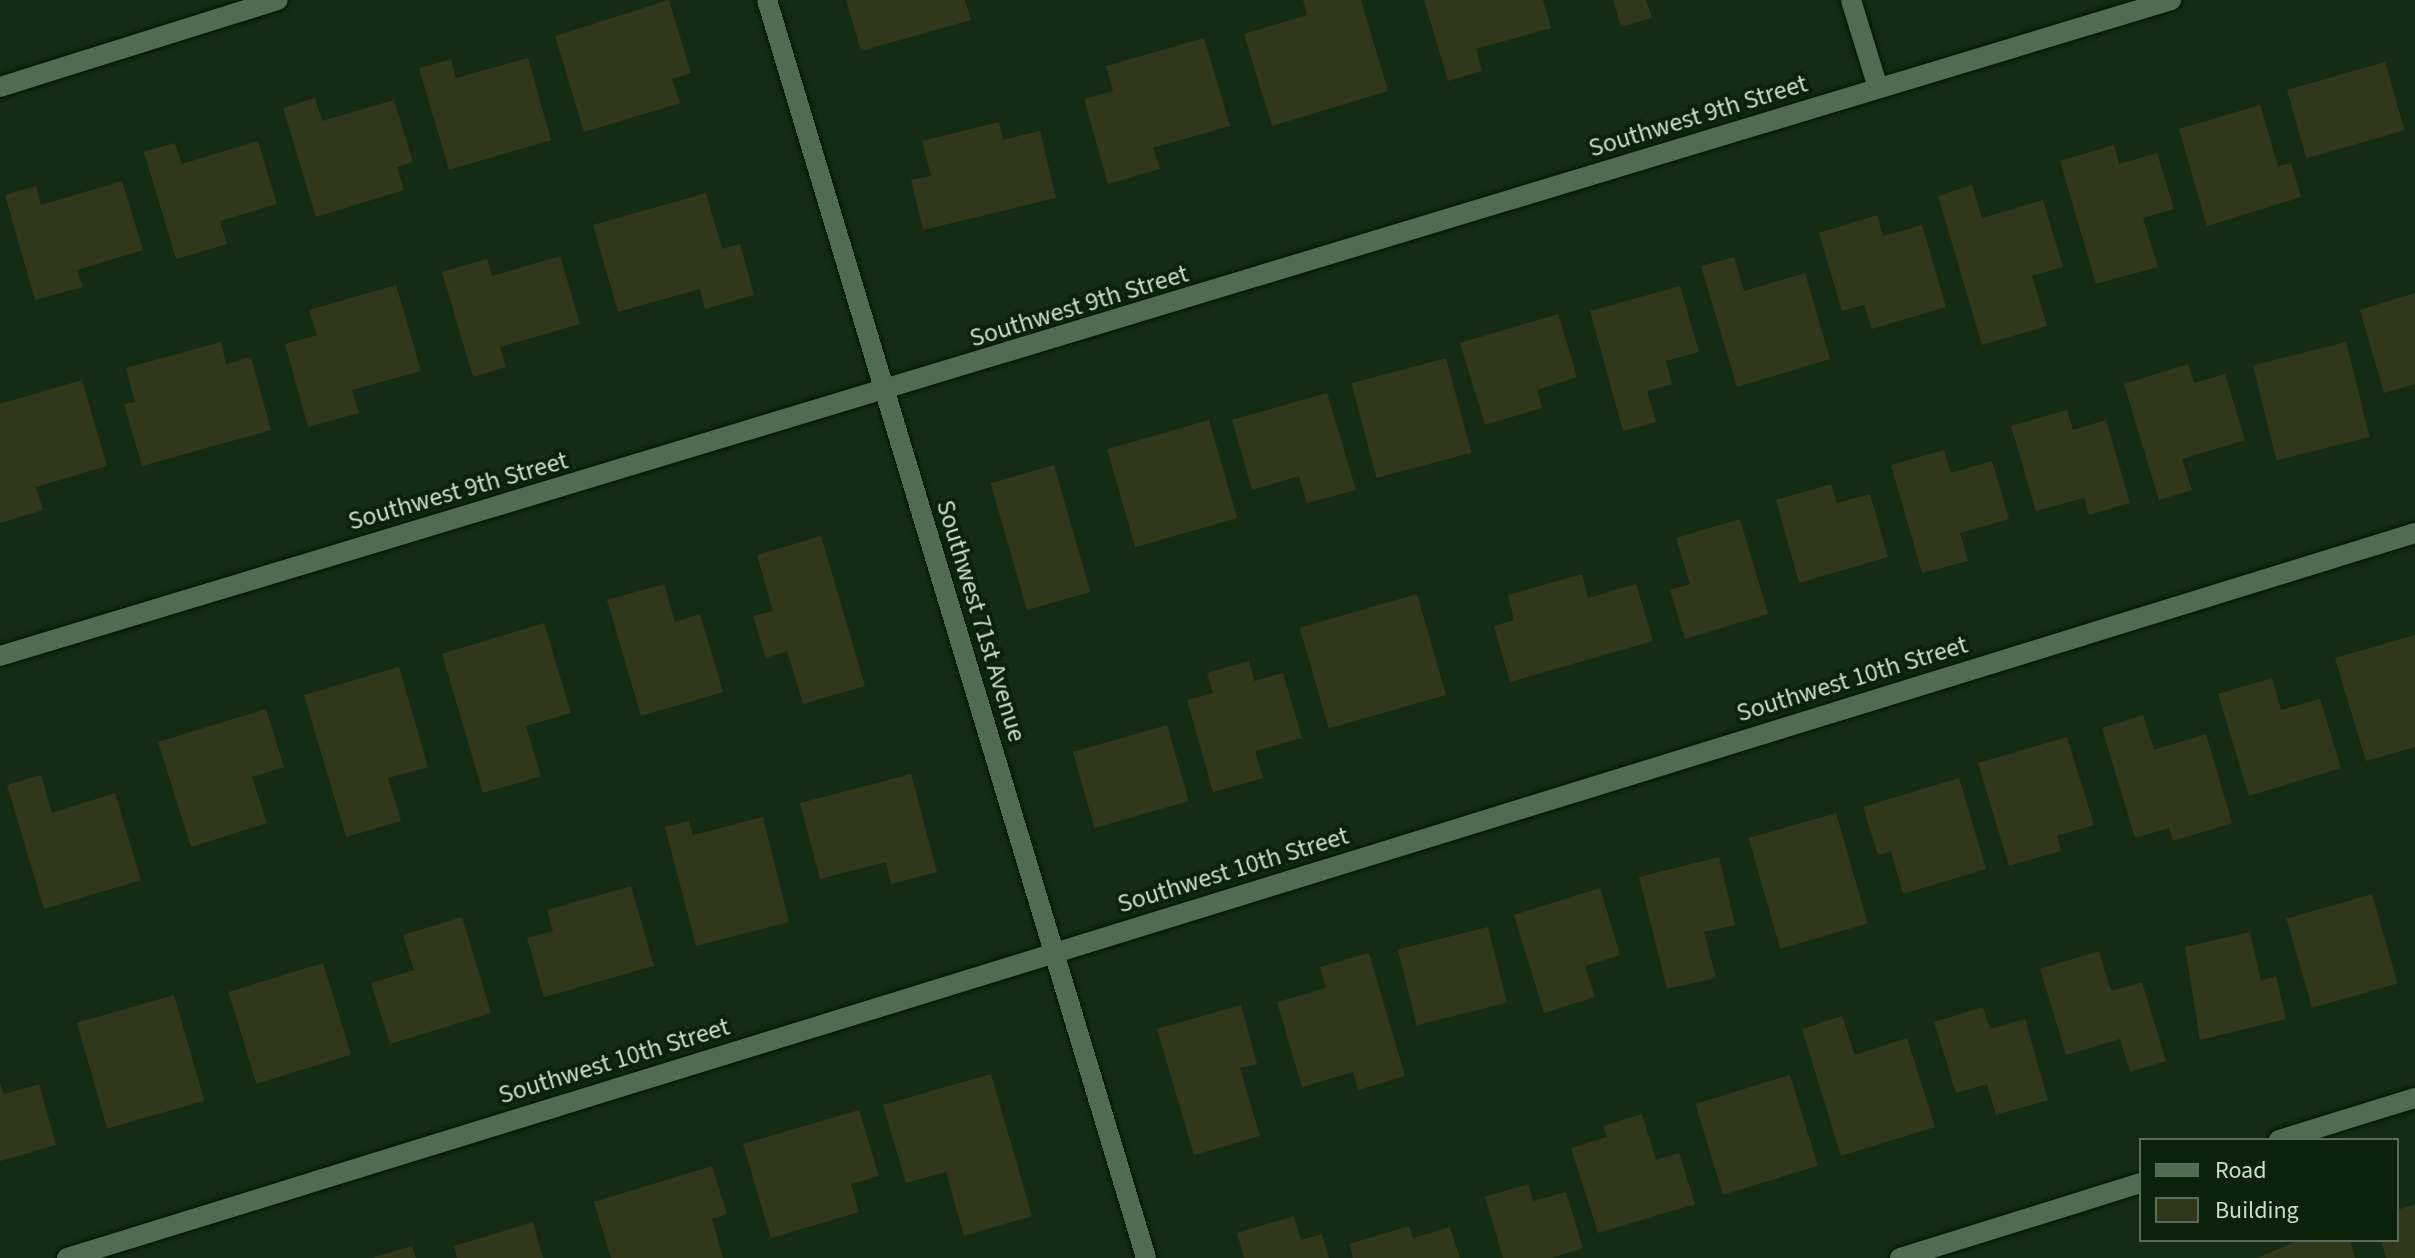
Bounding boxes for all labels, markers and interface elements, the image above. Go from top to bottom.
street label: Southwest 9th Street [1585,68,1811,164]
street label: Southwest 9th Street [966,258,1192,354]
street label: Southwest 9th Street [345,445,571,537]
street label: Southwest 71st Avenue [929,496,1033,746]
street label: Southwest 10th Street [1733,629,1971,729]
street label: Southwest 10th Street [1114,820,1352,920]
street label: Southwest 10th Street [495,1011,733,1111]
legend [2139,1138,2399,1242]
text: Road [2215,1153,2267,1188]
text: Building [2215,1193,2299,1228]

